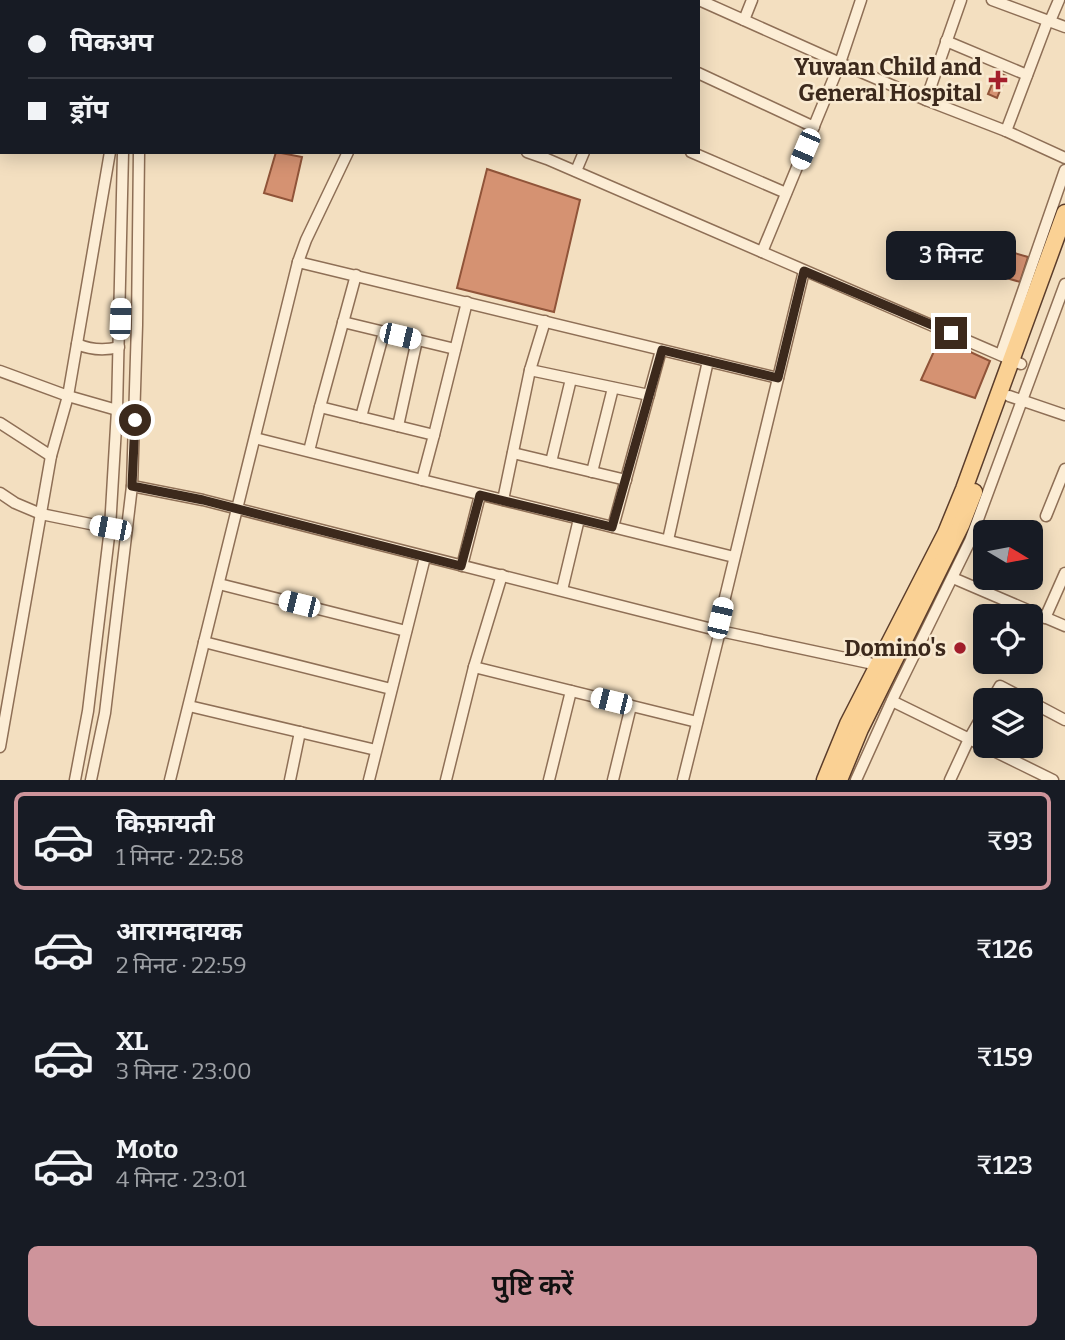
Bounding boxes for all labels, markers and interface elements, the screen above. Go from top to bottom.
text: पिकअप [70,27,153,58]
place label: Yuvaan Child and General Hospital [794,53,982,107]
marker: Yuvaan Child and General Hospital [988,70,1008,90]
text: ड्रॉप [70,94,108,125]
car [788,126,823,172]
callout: 3 मिनट [886,232,1016,280]
text: 3 मिनट [919,241,983,269]
car [109,298,132,340]
route end [935,317,967,349]
car [378,321,423,351]
route start [119,404,151,436]
car [88,514,133,542]
north arrow [973,520,1043,590]
map controls [973,520,1043,758]
car [277,589,322,619]
car [706,595,735,641]
button: locate [973,604,1043,674]
place label: Domino's [844,634,946,662]
marker: Domino's [952,640,968,656]
car [589,686,634,716]
button: layers [973,688,1043,758]
text: किफ़ायती [116,808,215,839]
icon: car [32,810,95,873]
text: ₹93 [987,826,1033,857]
text: 1 मिनट · 22:58 [116,843,244,871]
text: आरामदायक [116,916,242,947]
icon: car [32,918,95,981]
text: ₹126 [976,934,1033,965]
text: 2 मिनट · 22:59 [116,951,247,979]
icon: car [32,1026,95,1089]
text: XL [116,1026,148,1057]
text: ₹159 [976,1042,1033,1073]
text: 3 मिनट · 23:00 [116,1057,252,1085]
icon: car [32,1134,95,1197]
text: Moto [116,1134,178,1165]
text: ₹123 [976,1150,1033,1181]
text: 4 मिनट · 23:01 [116,1165,247,1193]
button: पुष्टि करें [28,1246,1037,1326]

